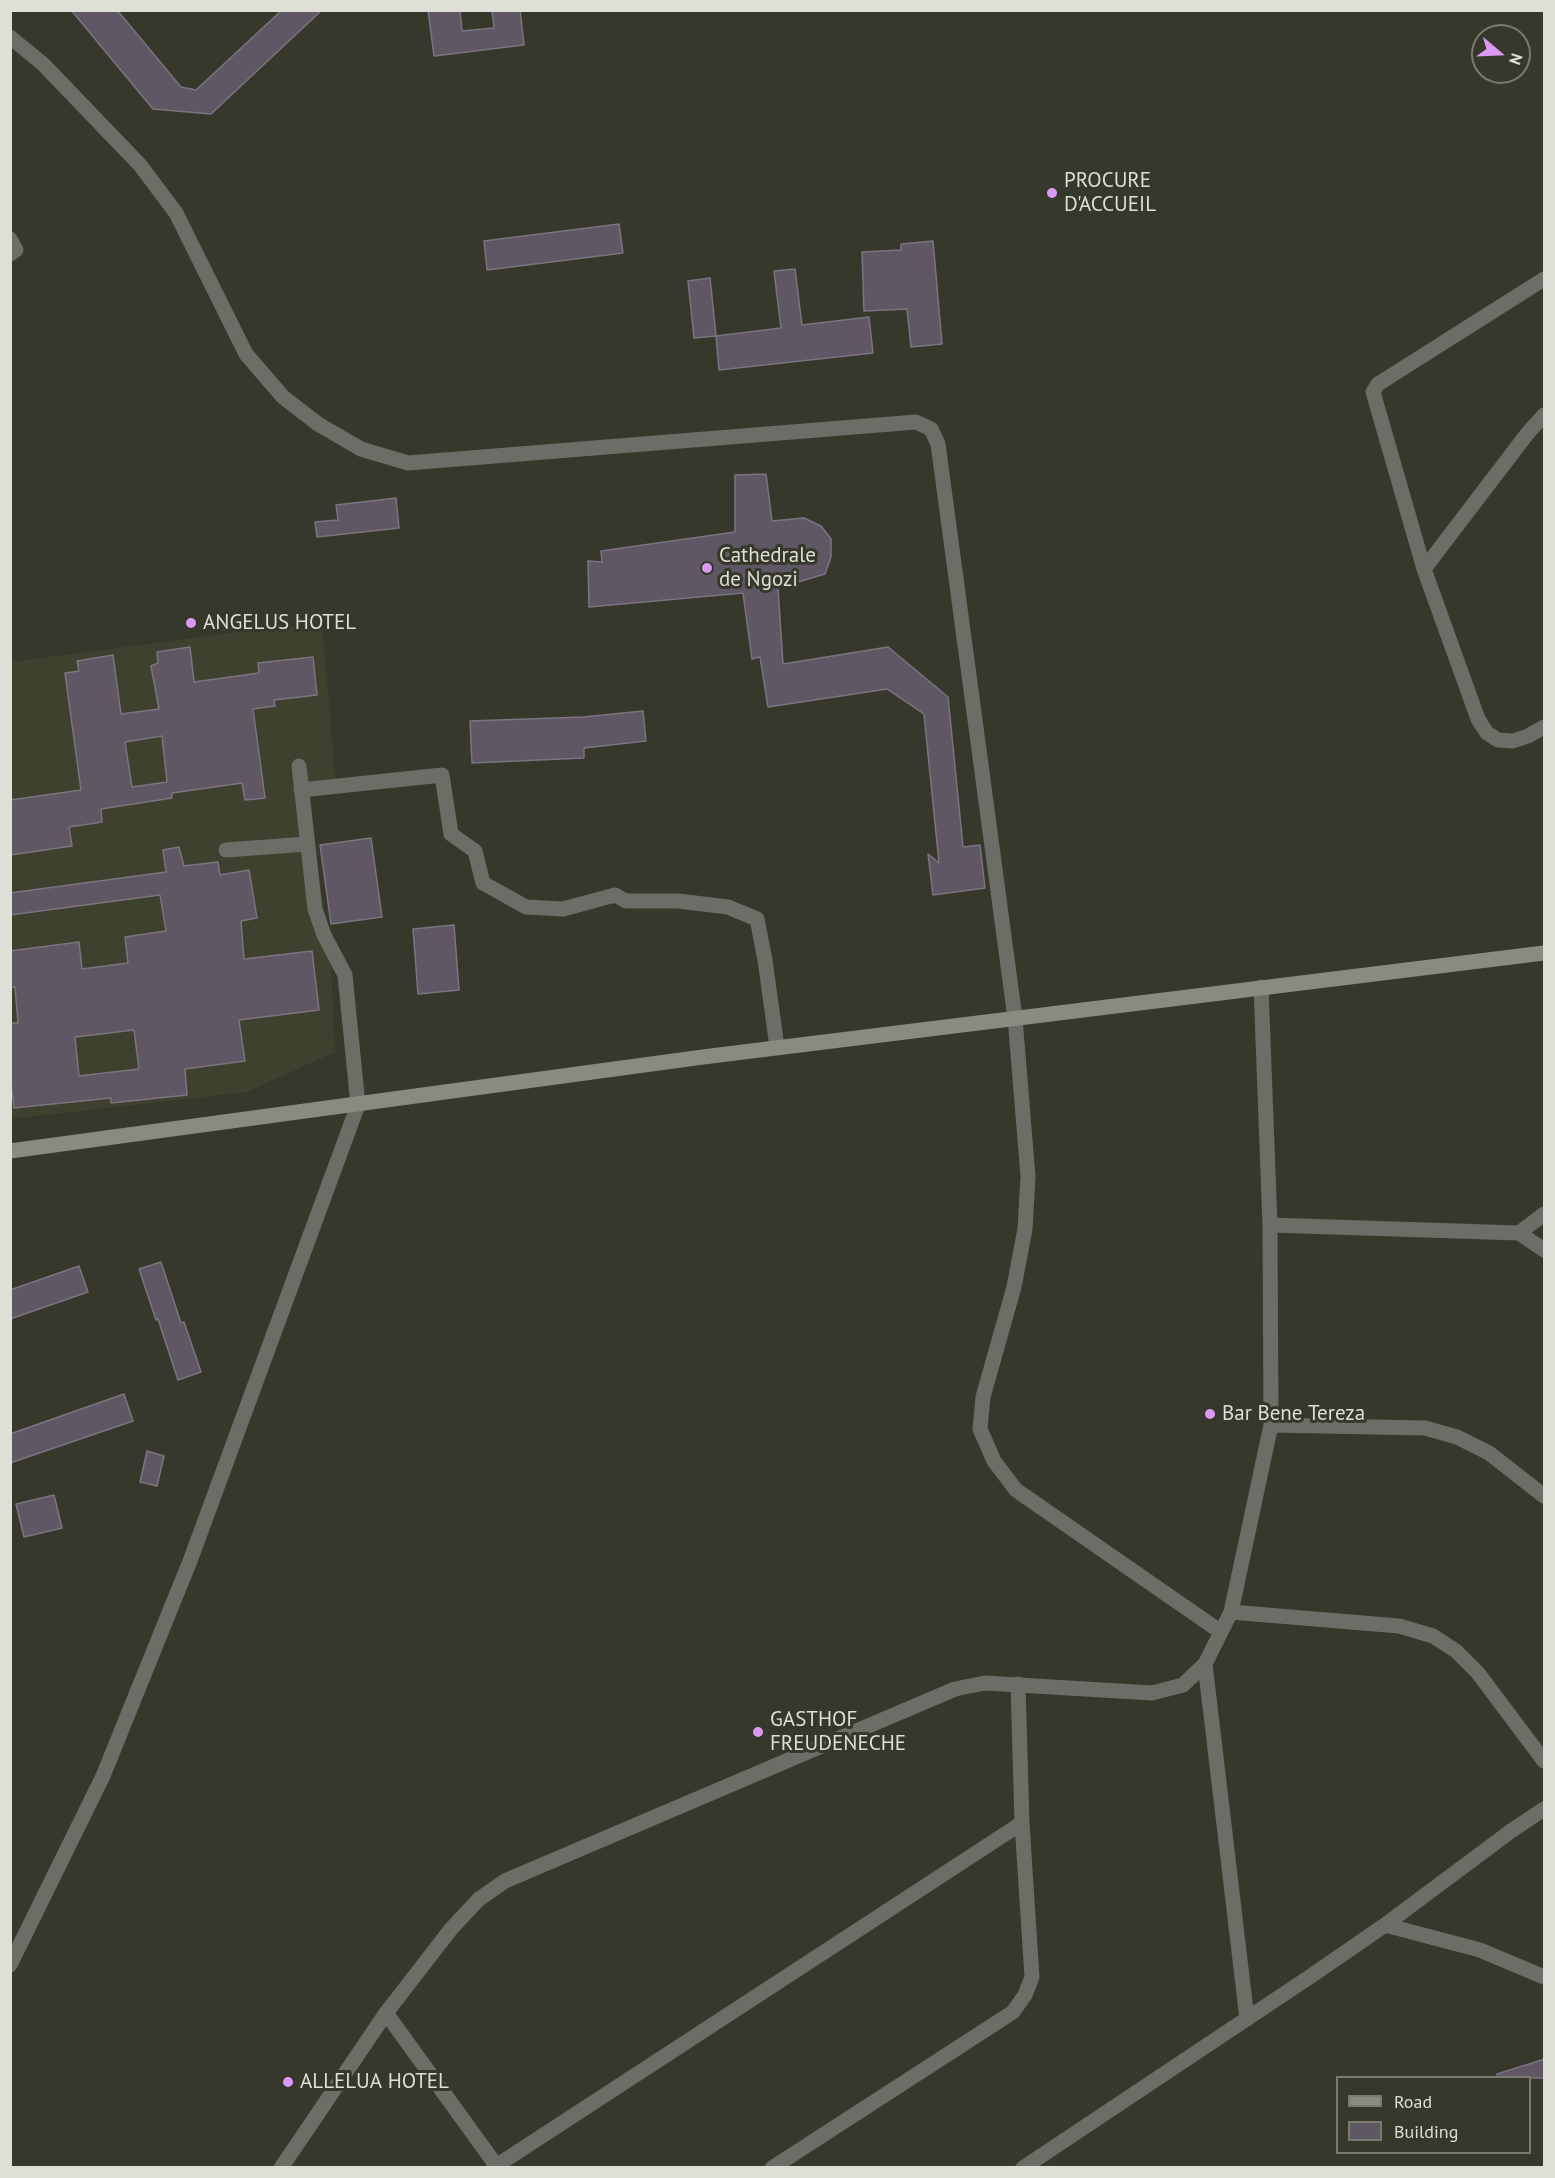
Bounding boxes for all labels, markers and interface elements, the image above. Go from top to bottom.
north arrow [1471,24,1531,84]
text: N [1505,51,1527,67]
place label: PROCURE D'ACCUEIL [1064,168,1156,218]
marker: PROCURE D'ACCUEIL [1045,186,1059,200]
place label: Cathedrale de Ngozi [719,543,816,593]
marker: Cathedrale de Ngozi [700,561,714,575]
place label: ANGELUS HOTEL [203,610,356,636]
marker: ANGELUS HOTEL [184,616,198,630]
place label: Bar Bene Tereza [1222,1401,1365,1427]
marker: Bar Bene Tereza [1203,1407,1217,1421]
place label: GASTHOF FREUDENECHE [770,1707,906,1757]
marker: GASTHOF FREUDENECHE [751,1725,765,1739]
place label: ALLELUA HOTEL [300,2069,449,2095]
marker: ALLELUA HOTEL [281,2075,295,2089]
legend [1336,2076,1531,2154]
text: Road [1394,2090,1432,2113]
text: Building [1394,2120,1458,2143]

